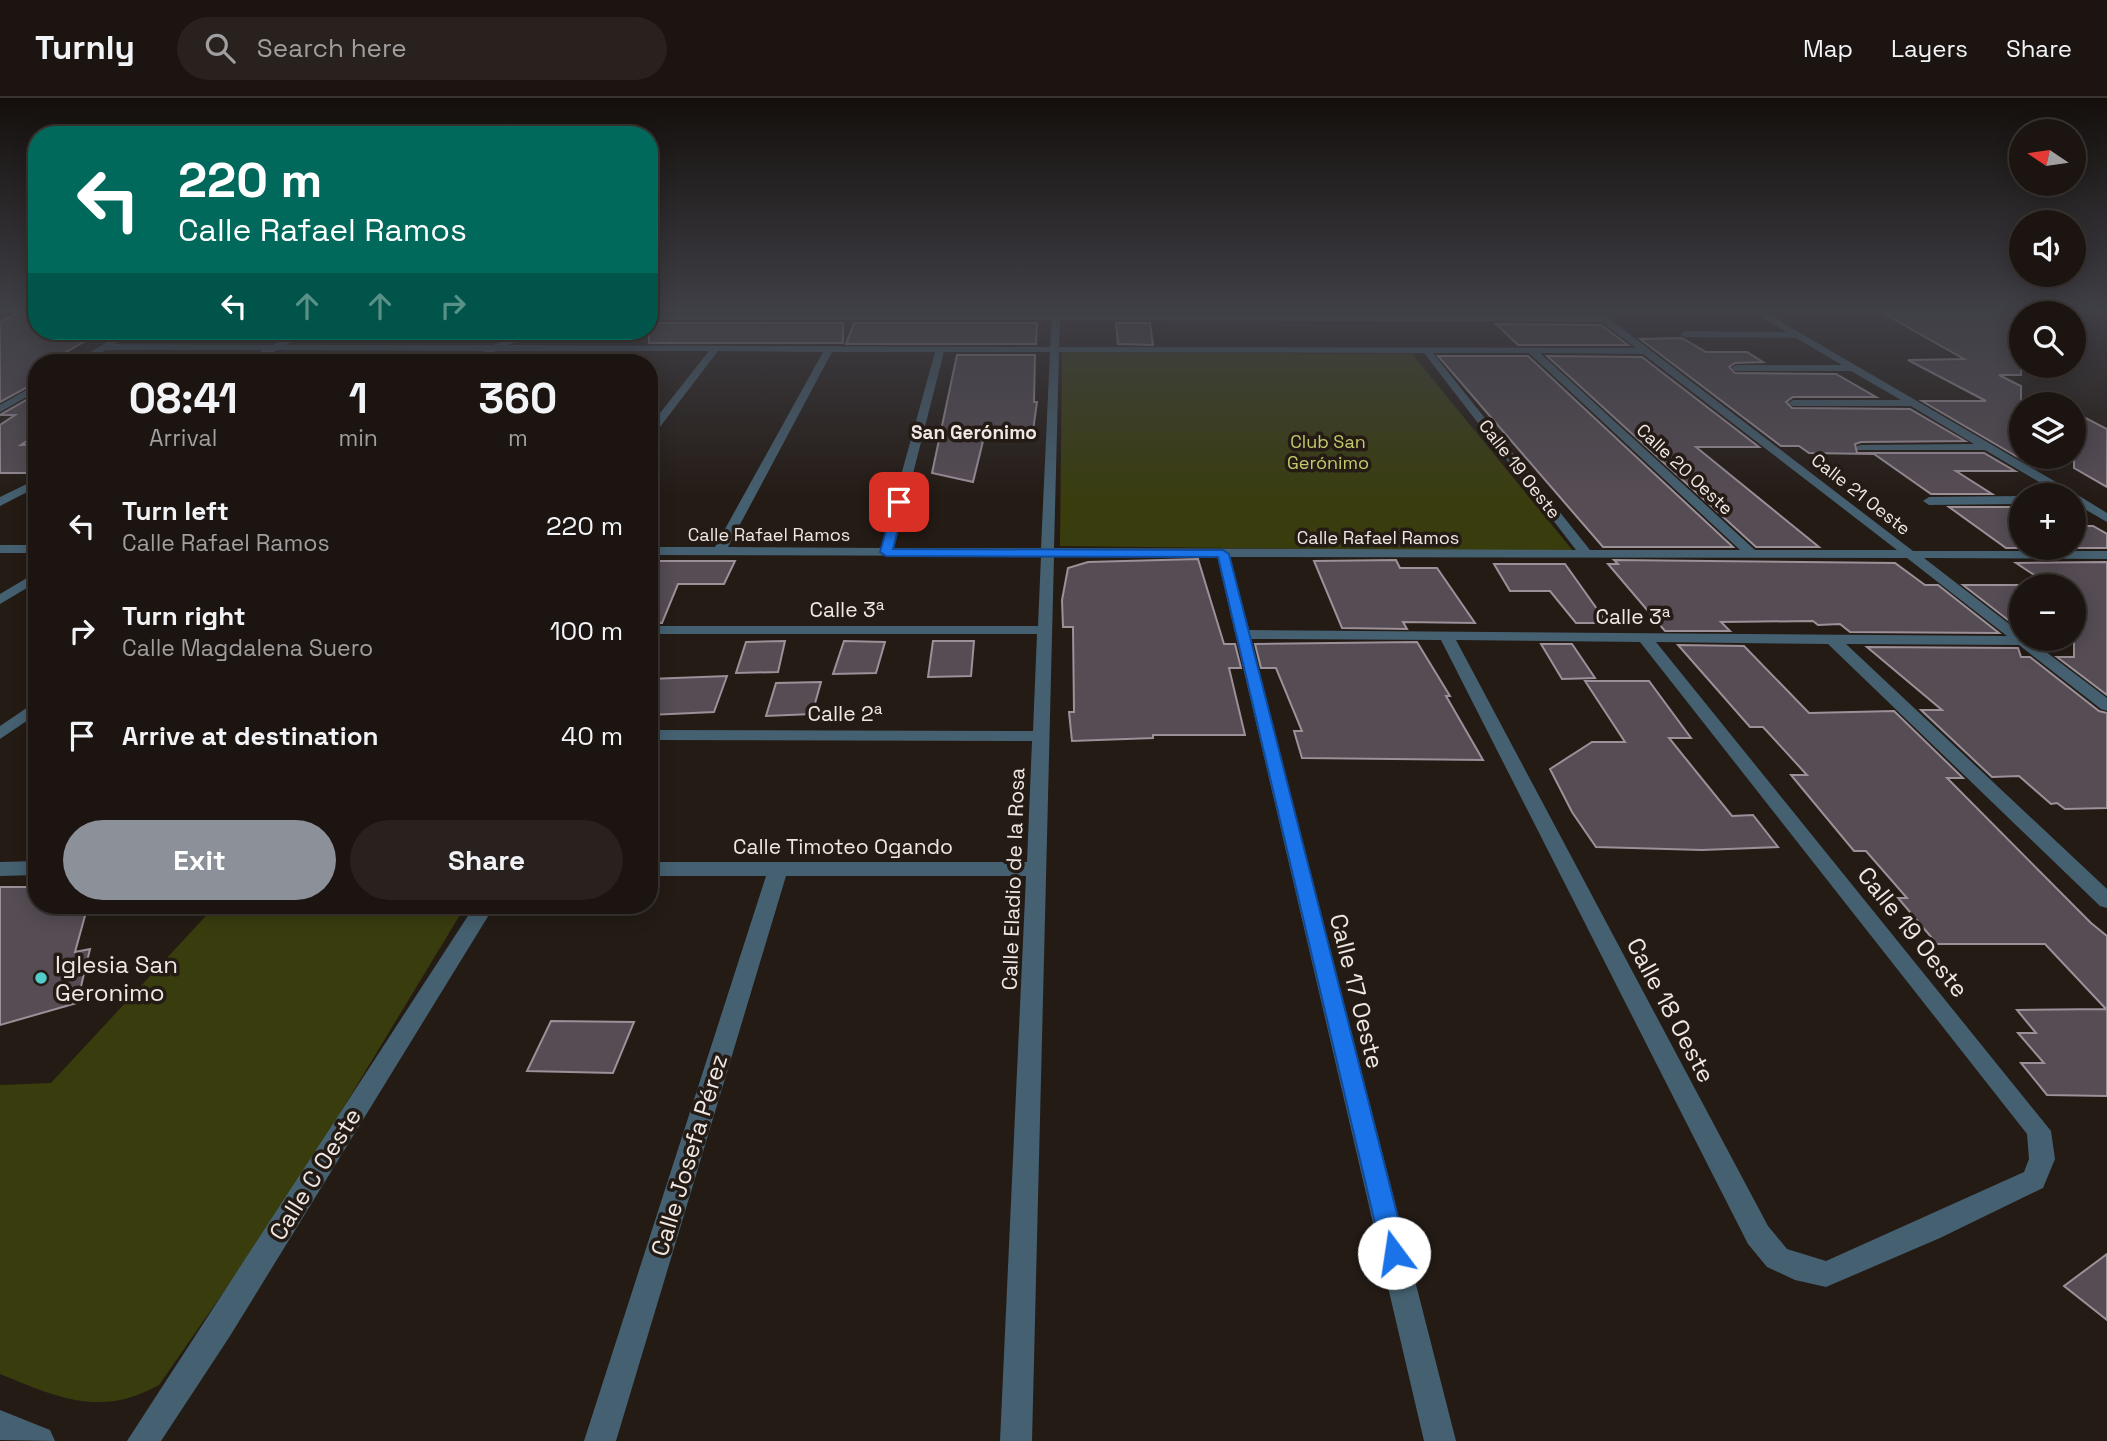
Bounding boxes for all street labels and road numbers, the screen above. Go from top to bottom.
street label: Calle 19 Oeste [1474,415,1566,523]
street label: Calle 20 Oeste [1632,418,1738,520]
street label: Calle 21 Oeste [1807,448,1915,540]
street label: Calle Rafael Ramos [688,523,850,546]
street label: Calle Rafael Ramos [1297,526,1459,549]
street label: Calle 3ª [809,596,885,623]
street label: Calle 3ª [1595,603,1671,630]
street label: Calle 2ª [807,700,883,727]
street label: Calle Eladio de la Rosa [996,767,1030,991]
street label: Calle Timoteo Ogando [733,833,953,860]
street label: Calle 19 Oeste [1851,860,1975,1004]
street label: Calle 17 Oeste [1323,910,1391,1072]
street label: Calle 18 Oeste [1620,932,1722,1088]
street label: Calle Josefa Pérez [644,1050,734,1260]
street label: Calle C Oeste [262,1102,368,1246]

